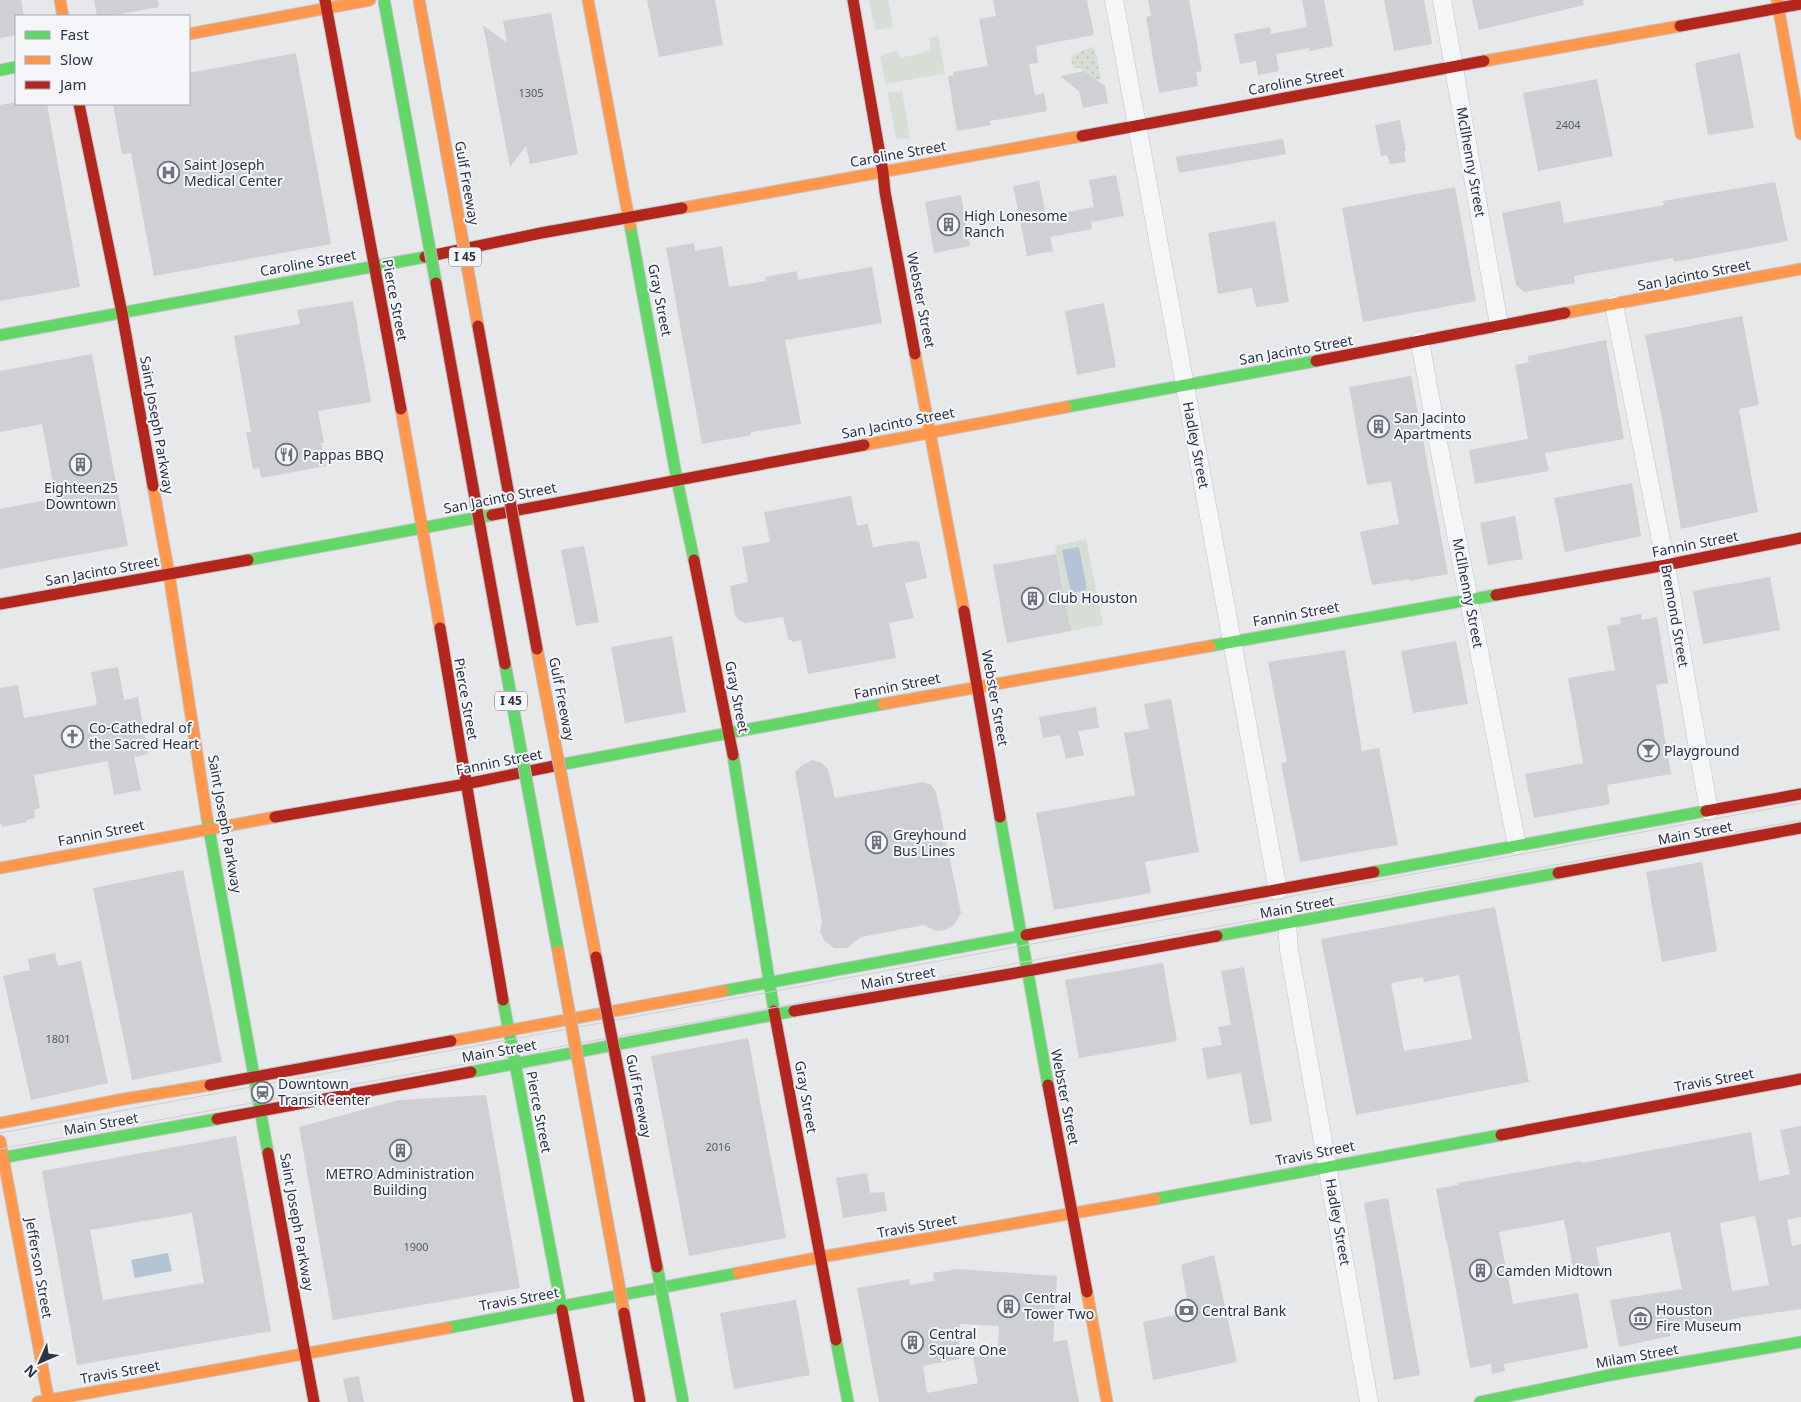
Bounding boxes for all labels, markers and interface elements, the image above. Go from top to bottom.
legend [15,15,190,105]
text: Fast [60,24,89,44]
text: Slow [60,49,93,69]
street label: Caroline Street [1246,62,1345,99]
text: Jam [58,74,87,94]
house number: 1305 [518,85,544,100]
street label: McIlhenny Street [1452,105,1491,218]
house number: 2404 [1555,117,1581,132]
street label: Caroline Street [848,136,947,171]
street label: Gulf Freeway [451,139,484,227]
place label: Saint Joseph Medical Center [184,155,283,190]
hospital icon: Saint Joseph Medical Center [156,161,180,185]
place label: High Lonesome Ranch [964,206,1068,241]
building icon: High Lonesome Ranch [936,212,960,236]
street label: Caroline Street [258,245,357,280]
road number: I 45 [449,248,481,266]
street label: Webster Street [903,250,940,350]
street label: San Jacinto Street [1636,254,1752,295]
street label: Pierce Street [378,257,413,342]
street label: Gray Street [644,262,677,338]
street label: San Jacinto Street [1238,330,1354,369]
street label: Saint Joseph Parkway [136,354,179,496]
street label: Hadley Street [1179,400,1214,490]
street label: San Jacinto Street [840,402,956,443]
place label: San Jacinto Apartments [1394,408,1472,443]
building icon: San Jacinto Apartments [1366,414,1390,438]
restaurant icon: Pappas BBQ [275,443,299,467]
place label: Pappas BBQ [303,445,384,464]
building icon: Eighteen25 Downtown [69,453,93,477]
street label: San Jacinto Street [442,477,558,518]
place label: Eighteen25 Downtown [44,478,118,513]
street label: Fannin Street [1650,526,1740,561]
street label: McIlhenny Street [1449,536,1488,649]
street label: San Jacinto Street [44,551,160,590]
street label: Bremond Street [1657,563,1694,669]
building icon: Club Houston [1020,586,1044,610]
place label: Club Houston [1048,588,1138,607]
street label: Fannin Street [1251,597,1341,630]
street label: Webster Street [978,648,1013,748]
street label: Gulf Freeway [545,655,580,743]
street label: Pierce Street [450,656,483,741]
street label: Gray Street [721,659,754,735]
street label: Fannin Street [852,668,942,703]
road number: I 45 [495,691,527,710]
place label: Co-Cathedral of the Sacred Heart [89,718,199,753]
church icon: Co-Cathedral of the Sacred Heart [61,724,85,748]
bar icon: Playground [1636,739,1660,763]
place label: Playground [1664,741,1740,760]
street label: Fannin Street [454,744,544,779]
street label: Saint Joseph Parkway [204,753,247,895]
street label: Fannin Street [56,815,146,850]
street label: Main Street [1656,816,1734,849]
place label: Greyhound Bus Lines [893,825,967,860]
building icon: Greyhound Bus Lines [865,831,889,855]
street label: Main Street [1258,891,1336,922]
street label: Main Street [859,962,937,993]
house number: 1801 [45,1031,71,1046]
street label: Main Street [460,1035,538,1066]
street label: Webster Street [1047,1047,1084,1147]
street label: Gulf Freeway [622,1052,657,1140]
street label: Gray Street [791,1059,822,1135]
street label: Travis Street [1673,1063,1755,1096]
street label: Pierce Street [522,1069,557,1154]
place label: Downtown Transit Center [278,1074,370,1109]
station icon: Downtown Transit Center [250,1080,274,1104]
street label: Main Street [62,1108,140,1139]
street label: Travis Street [1274,1135,1356,1170]
building icon: METRO Administration Building [388,1139,412,1163]
house number: 2016 [705,1139,731,1154]
street label: Saint Joseph Parkway [276,1151,319,1293]
place label: METRO Administration Building [326,1164,474,1199]
street label: Hadley Street [1322,1177,1355,1267]
street label: Travis Street [876,1209,958,1242]
street label: Jefferson Street [21,1214,58,1320]
house number: 1900 [403,1239,429,1254]
building icon: Camden Midtown [1468,1259,1492,1283]
place label: Camden Midtown [1496,1261,1612,1280]
street label: Travis Street [478,1282,560,1315]
place label: Central Tower Two [1024,1288,1094,1323]
building icon: Central Tower Two [996,1294,1020,1318]
bank icon: Central Bank [1174,1299,1198,1323]
place label: Houston Fire Museum [1656,1300,1742,1335]
place label: Central Bank [1202,1301,1287,1320]
museum icon: Houston Fire Museum [1628,1306,1652,1330]
place label: Central Square One [929,1324,1006,1359]
building icon: Central Square One [901,1330,925,1354]
north arrow [15,1337,65,1387]
street label: Milam Street [1594,1339,1680,1372]
street label: Travis Street [79,1355,161,1388]
text: N [20,1361,41,1382]

